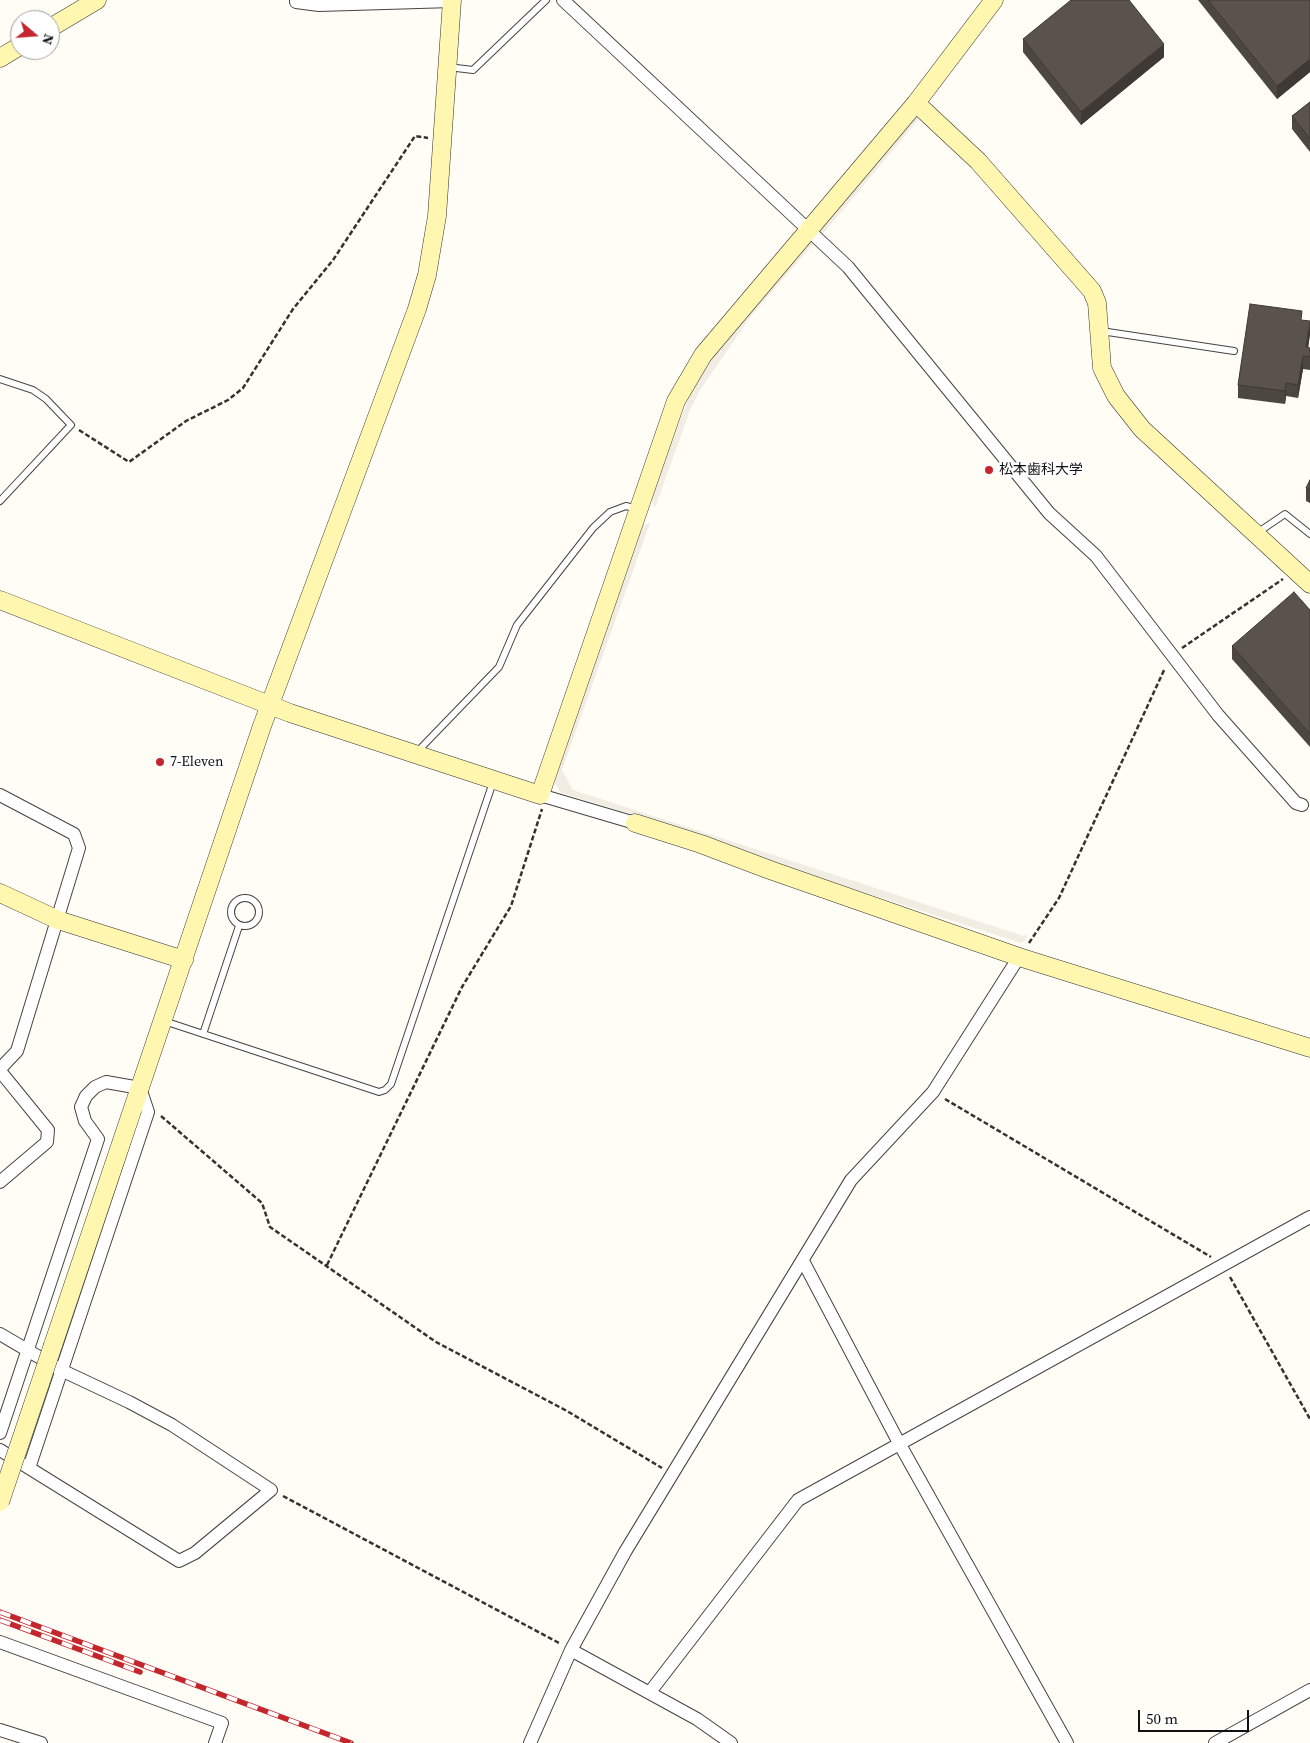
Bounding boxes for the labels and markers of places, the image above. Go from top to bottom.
place label: 松本歯科大学 [999,462,1083,478]
marker: 松本歯科大学 [983,464,995,476]
place label: 7-Eleven [170,754,223,770]
marker: 7-Eleven [154,756,166,768]

